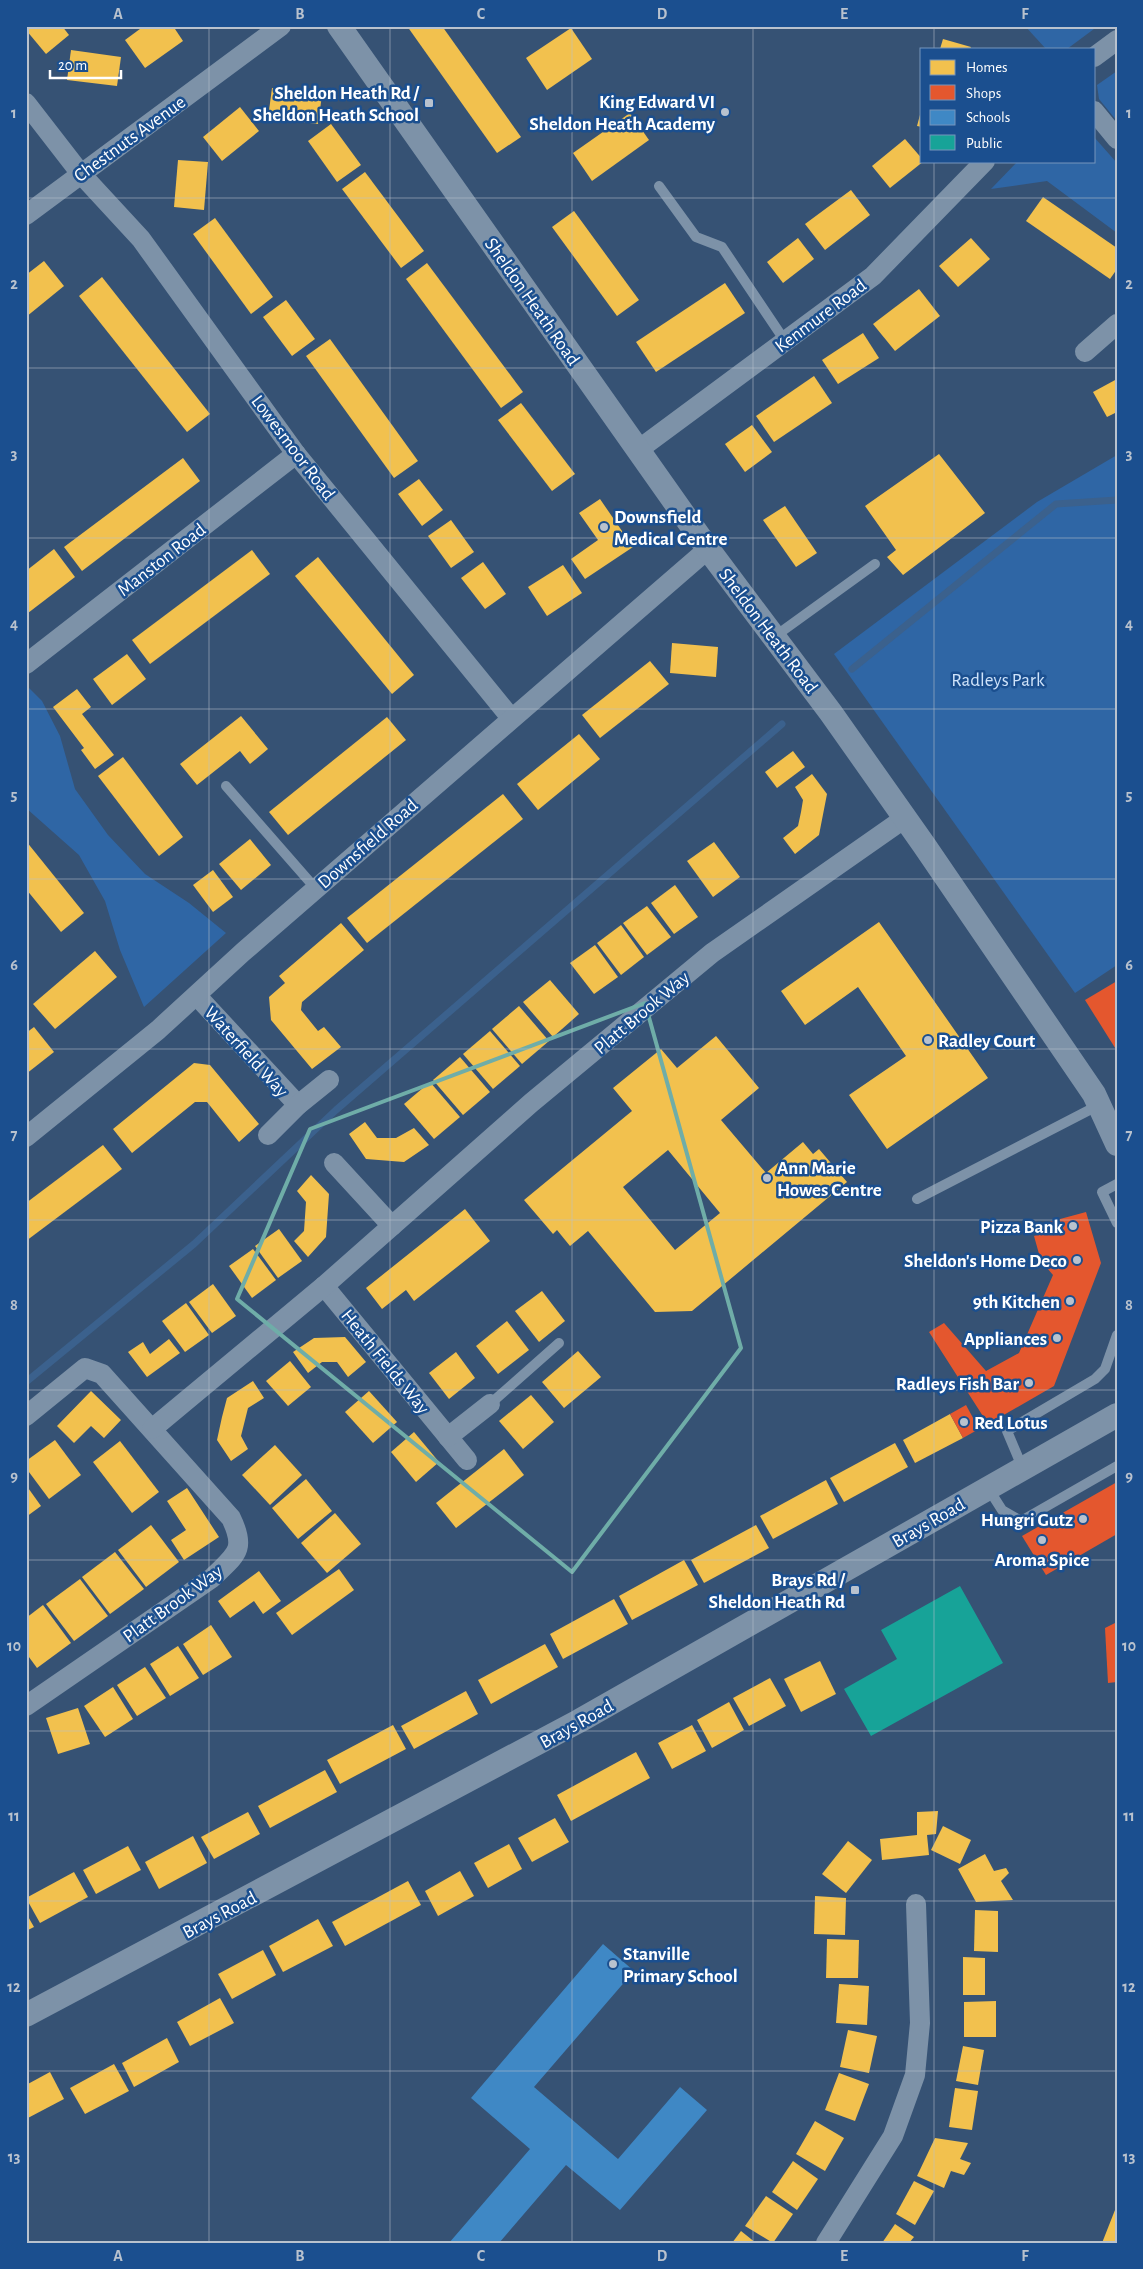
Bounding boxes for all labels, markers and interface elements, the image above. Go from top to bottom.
text: A [113,6,123,22]
text: B [295,6,305,22]
text: C [477,6,486,22]
text: D [657,6,668,22]
text: E [840,6,848,22]
text: F [1021,6,1029,22]
scale bar [50,48,121,80]
legend [920,48,1096,162]
text: 20 m [58,58,87,73]
text: Homes [966,60,1008,75]
place label: Sheldon Heath Rd / Sheldon Heath School [253,84,420,125]
text: Shops [966,86,1001,101]
street label: Chestnuts Avenue [71,93,189,186]
place label: King Edward VI Sheldon Heath Academy [529,93,716,134]
marker: Sheldon Heath Rd / Sheldon Heath School [423,97,435,109]
text: 1 [11,105,17,121]
text: 1 [1126,105,1132,121]
marker: King Edward VI Sheldon Heath Academy [719,106,731,118]
text: Schools [966,110,1010,125]
text: Public [966,136,1002,151]
street label: Sheldon Heath Road [481,235,583,369]
text: 2 [10,276,18,292]
street label: Kenmure Road [772,276,870,357]
text: 2 [1125,276,1133,292]
street label: Lowesmoor Road [247,392,338,504]
text: 3 [11,446,18,462]
text: 3 [1126,446,1133,462]
place label: Downsfield Medical Centre [614,508,727,549]
street label: Manston Road [114,520,210,600]
marker: Downsfield Medical Centre [598,521,610,533]
street label: Sheldon Heath Road [715,565,821,697]
text: 4 [10,616,18,632]
text: 4 [1125,616,1133,632]
park label: Radleys Park [951,671,1045,690]
text: 5 [11,787,18,803]
text: 5 [1126,787,1133,803]
street label: Downsfield Road [314,796,422,893]
text: 6 [10,957,18,973]
text: 6 [1125,957,1133,973]
street label: Platt Brook Way [591,968,693,1058]
street label: Waterfield Way [200,1003,291,1101]
place label: Radley Court [938,1032,1036,1051]
marker: Radley Court [922,1034,934,1046]
text: 7 [11,1127,18,1143]
text: 7 [1126,1127,1133,1143]
place label: Ann Marie Howes Centre [777,1159,882,1200]
marker: Ann Marie Howes Centre [761,1172,773,1184]
place label: Pizza Bank [980,1218,1064,1237]
marker: Pizza Bank [1067,1220,1079,1232]
place label: Sheldon's Home Deco [904,1252,1067,1271]
marker: Sheldon's Home Deco [1071,1254,1083,1266]
place label: 9th Kitchen [973,1293,1060,1312]
marker: 9th Kitchen [1064,1295,1076,1307]
text: 8 [10,1297,18,1313]
text: 8 [1125,1297,1133,1313]
street label: Heath Fields Way [337,1306,433,1418]
place label: Appliances [964,1330,1047,1349]
marker: Appliances [1051,1332,1063,1344]
place label: Radleys Fish Bar [896,1375,1019,1394]
marker: Radleys Fish Bar [1023,1377,1035,1389]
place label: Red Lotus [974,1414,1048,1433]
marker: Red Lotus [958,1416,970,1428]
text: 9 [10,1468,18,1484]
text: 9 [1125,1468,1133,1484]
street label: Brays Road [889,1495,969,1552]
place label: Hungri Gutz [981,1511,1073,1530]
marker: Hungri Gutz [1077,1513,1089,1525]
marker: Aroma Spice [1036,1534,1048,1546]
place label: Aroma Spice [994,1551,1090,1570]
street label: Platt Brook Way [120,1562,226,1647]
place label: Brays Rd / Sheldon Heath Rd [709,1571,846,1612]
marker: Brays Rd / Sheldon Heath Rd [849,1584,861,1596]
text: 10 [7,1638,21,1654]
text: 10 [1122,1638,1136,1654]
street label: Brays Road [537,1696,617,1752]
text: 11 [8,1808,20,1824]
text: 11 [1123,1808,1135,1824]
street label: Brays Road [180,1888,260,1943]
place label: Stanville Primary School [623,1945,738,1986]
marker: Stanville Primary School [607,1958,619,1970]
text: 12 [7,1979,21,1995]
text: 12 [1122,1979,1136,1995]
text: 13 [8,2149,20,2165]
text: 13 [1123,2149,1135,2165]
text: A [113,2248,123,2264]
text: B [295,2248,305,2264]
text: C [477,2248,486,2264]
text: D [657,2248,668,2264]
text: E [840,2248,848,2264]
text: F [1021,2248,1029,2264]

